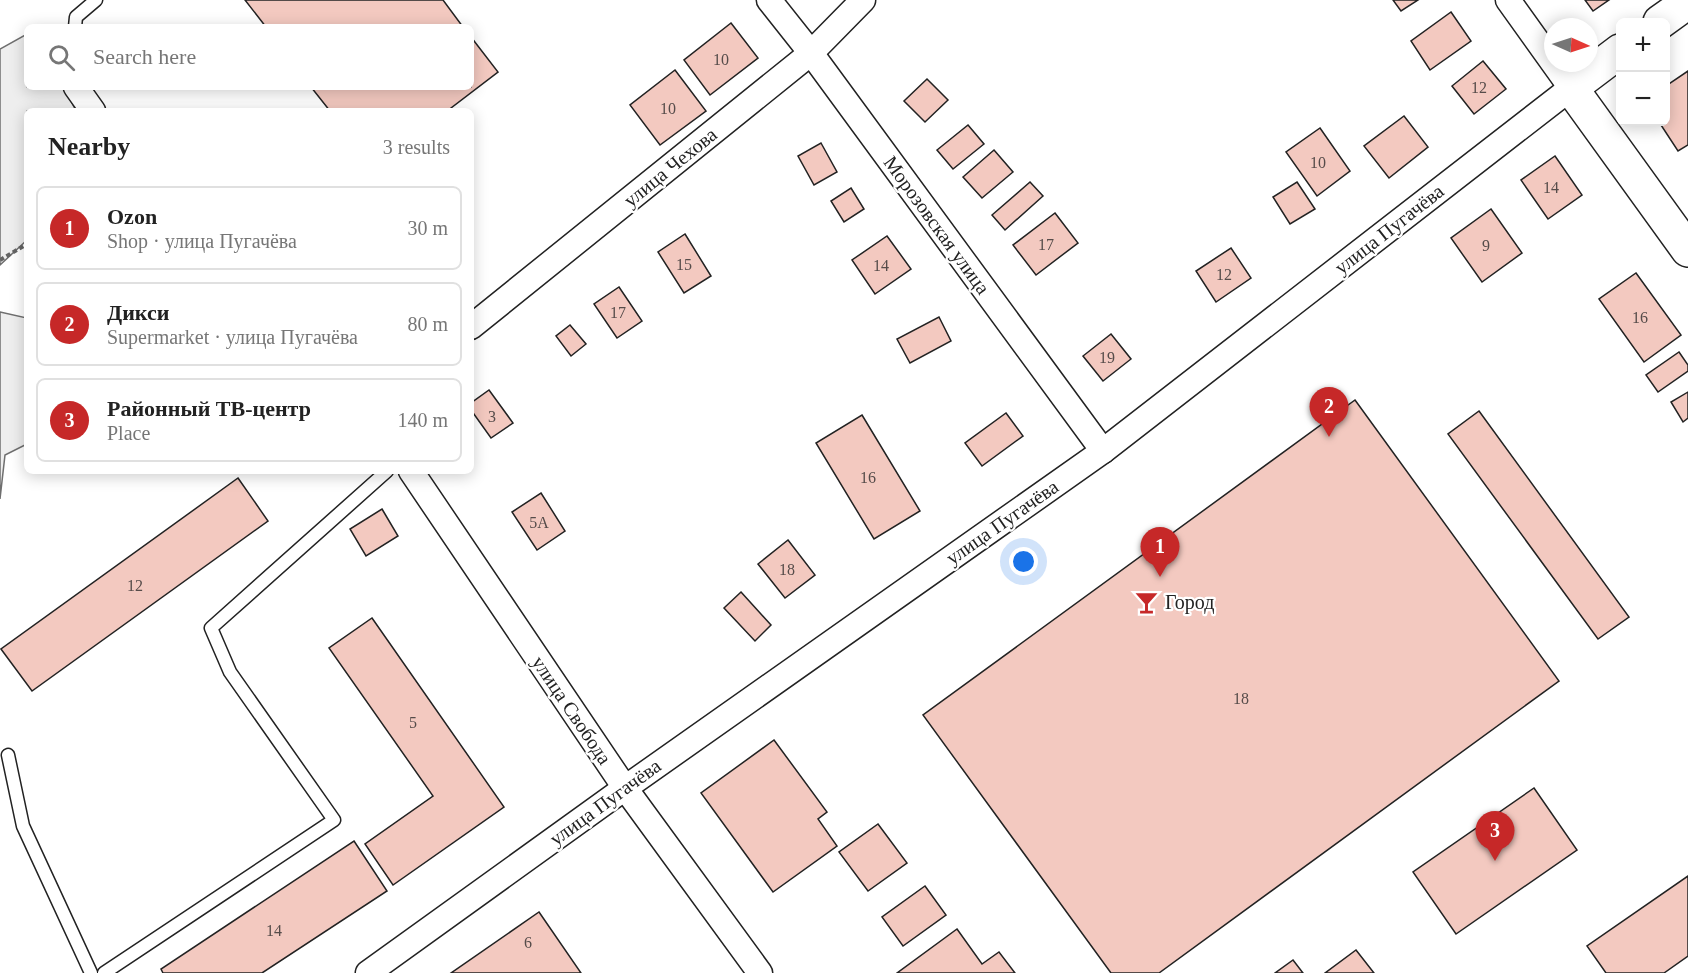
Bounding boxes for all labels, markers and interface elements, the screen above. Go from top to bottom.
north arrow [1544,18,1598,72]
map controls [1616,18,1670,126]
button: + [1616,18,1670,72]
search box [24,24,474,90]
icon: search [45,41,78,74]
text: Search here [93,44,196,69]
house number: 10 [713,51,729,68]
button: − [1616,72,1670,126]
house number: 12 [1471,79,1487,96]
house number: 10 [660,100,676,117]
street label: улица Чехова [619,123,722,212]
text: Nearby [48,132,130,161]
text: 3 results [383,136,450,158]
street label: Морозовская улица [879,152,995,299]
house number: 10 [1310,154,1326,171]
house number: 14 [1543,179,1559,196]
street label: улица Пугачёва [1330,180,1449,279]
text: Ozon [107,204,157,229]
text: 1 [65,217,75,239]
text: 30 m [407,217,448,239]
text: Shop · улица Пугачёва [107,230,297,252]
house number: 17 [1038,236,1054,253]
house number: 9 [1482,237,1490,254]
house number: 15 [676,256,692,273]
house number: 14 [873,257,889,274]
house number: 12 [1216,266,1232,283]
text: Дикси [107,300,169,325]
house number: 17 [610,304,626,321]
house number: 16 [1632,309,1648,326]
text: 2 [65,313,75,335]
text: 80 m [407,313,448,335]
text: Supermarket · улица Пугачёва [107,326,358,348]
house number: 19 [1099,349,1115,366]
pin: 2 [1310,388,1348,437]
text: Районный ТВ-центр [107,396,311,421]
house number: 3 [488,408,496,425]
text: 3 [65,409,75,431]
text: 140 m [397,409,448,431]
text: Place [107,422,150,444]
house number: 16 [860,469,876,486]
street label: улица Пугачёва [942,475,1063,570]
house number: 5А [529,514,549,531]
pin: 1 [1140,528,1180,577]
your location [1009,547,1038,576]
house number: 18 [779,561,795,578]
house number: 12 [127,577,143,594]
bar icon: Город [1134,589,1160,615]
place label: Город [1165,591,1214,614]
street label: улица Свобода [527,652,616,769]
house number: 18 [1233,690,1249,707]
house number: 5 [409,714,417,731]
street label: улица Пугачёва [545,754,666,851]
pin: 3 [1476,812,1514,861]
house number: 14 [266,922,282,939]
house number: 6 [524,934,532,951]

